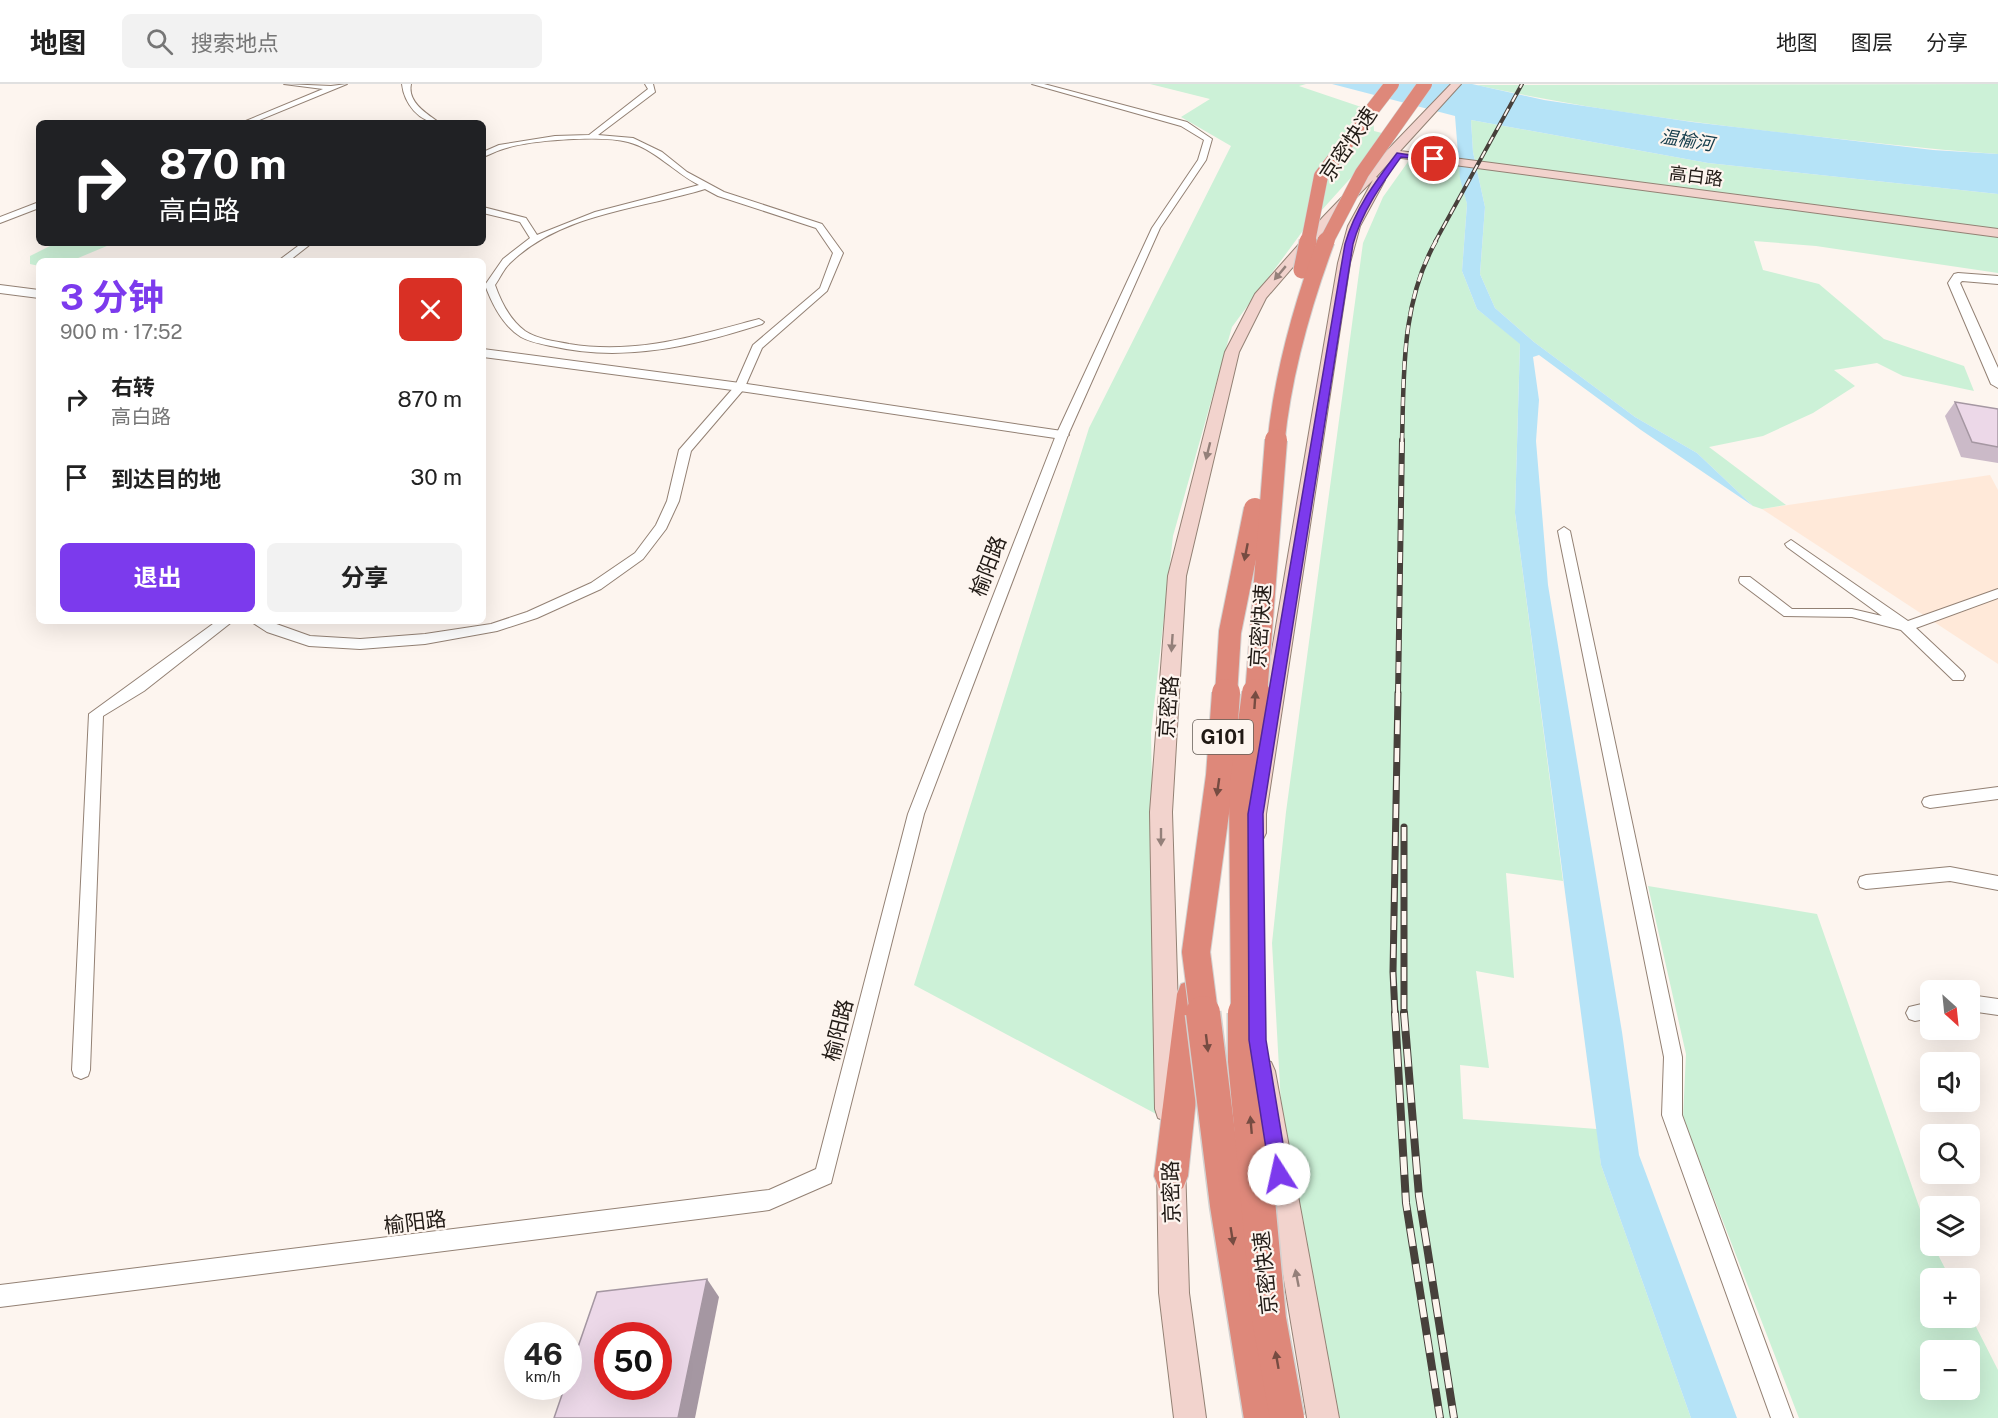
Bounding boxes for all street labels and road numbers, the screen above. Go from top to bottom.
street label: 京密快速 [1314,102,1382,186]
street label: 高白路 [1668,162,1724,190]
street label: 榆阳路 [965,532,1011,600]
street label: 京密快速 [1245,583,1275,669]
street label: 京密路 [1153,675,1183,739]
road number: G101 [1193,720,1253,754]
street label: 榆阳路 [818,996,858,1064]
street label: 京密路 [1157,1160,1185,1224]
street label: 榆阳路 [382,1206,448,1238]
street label: 京密快速 [1248,1230,1282,1316]

